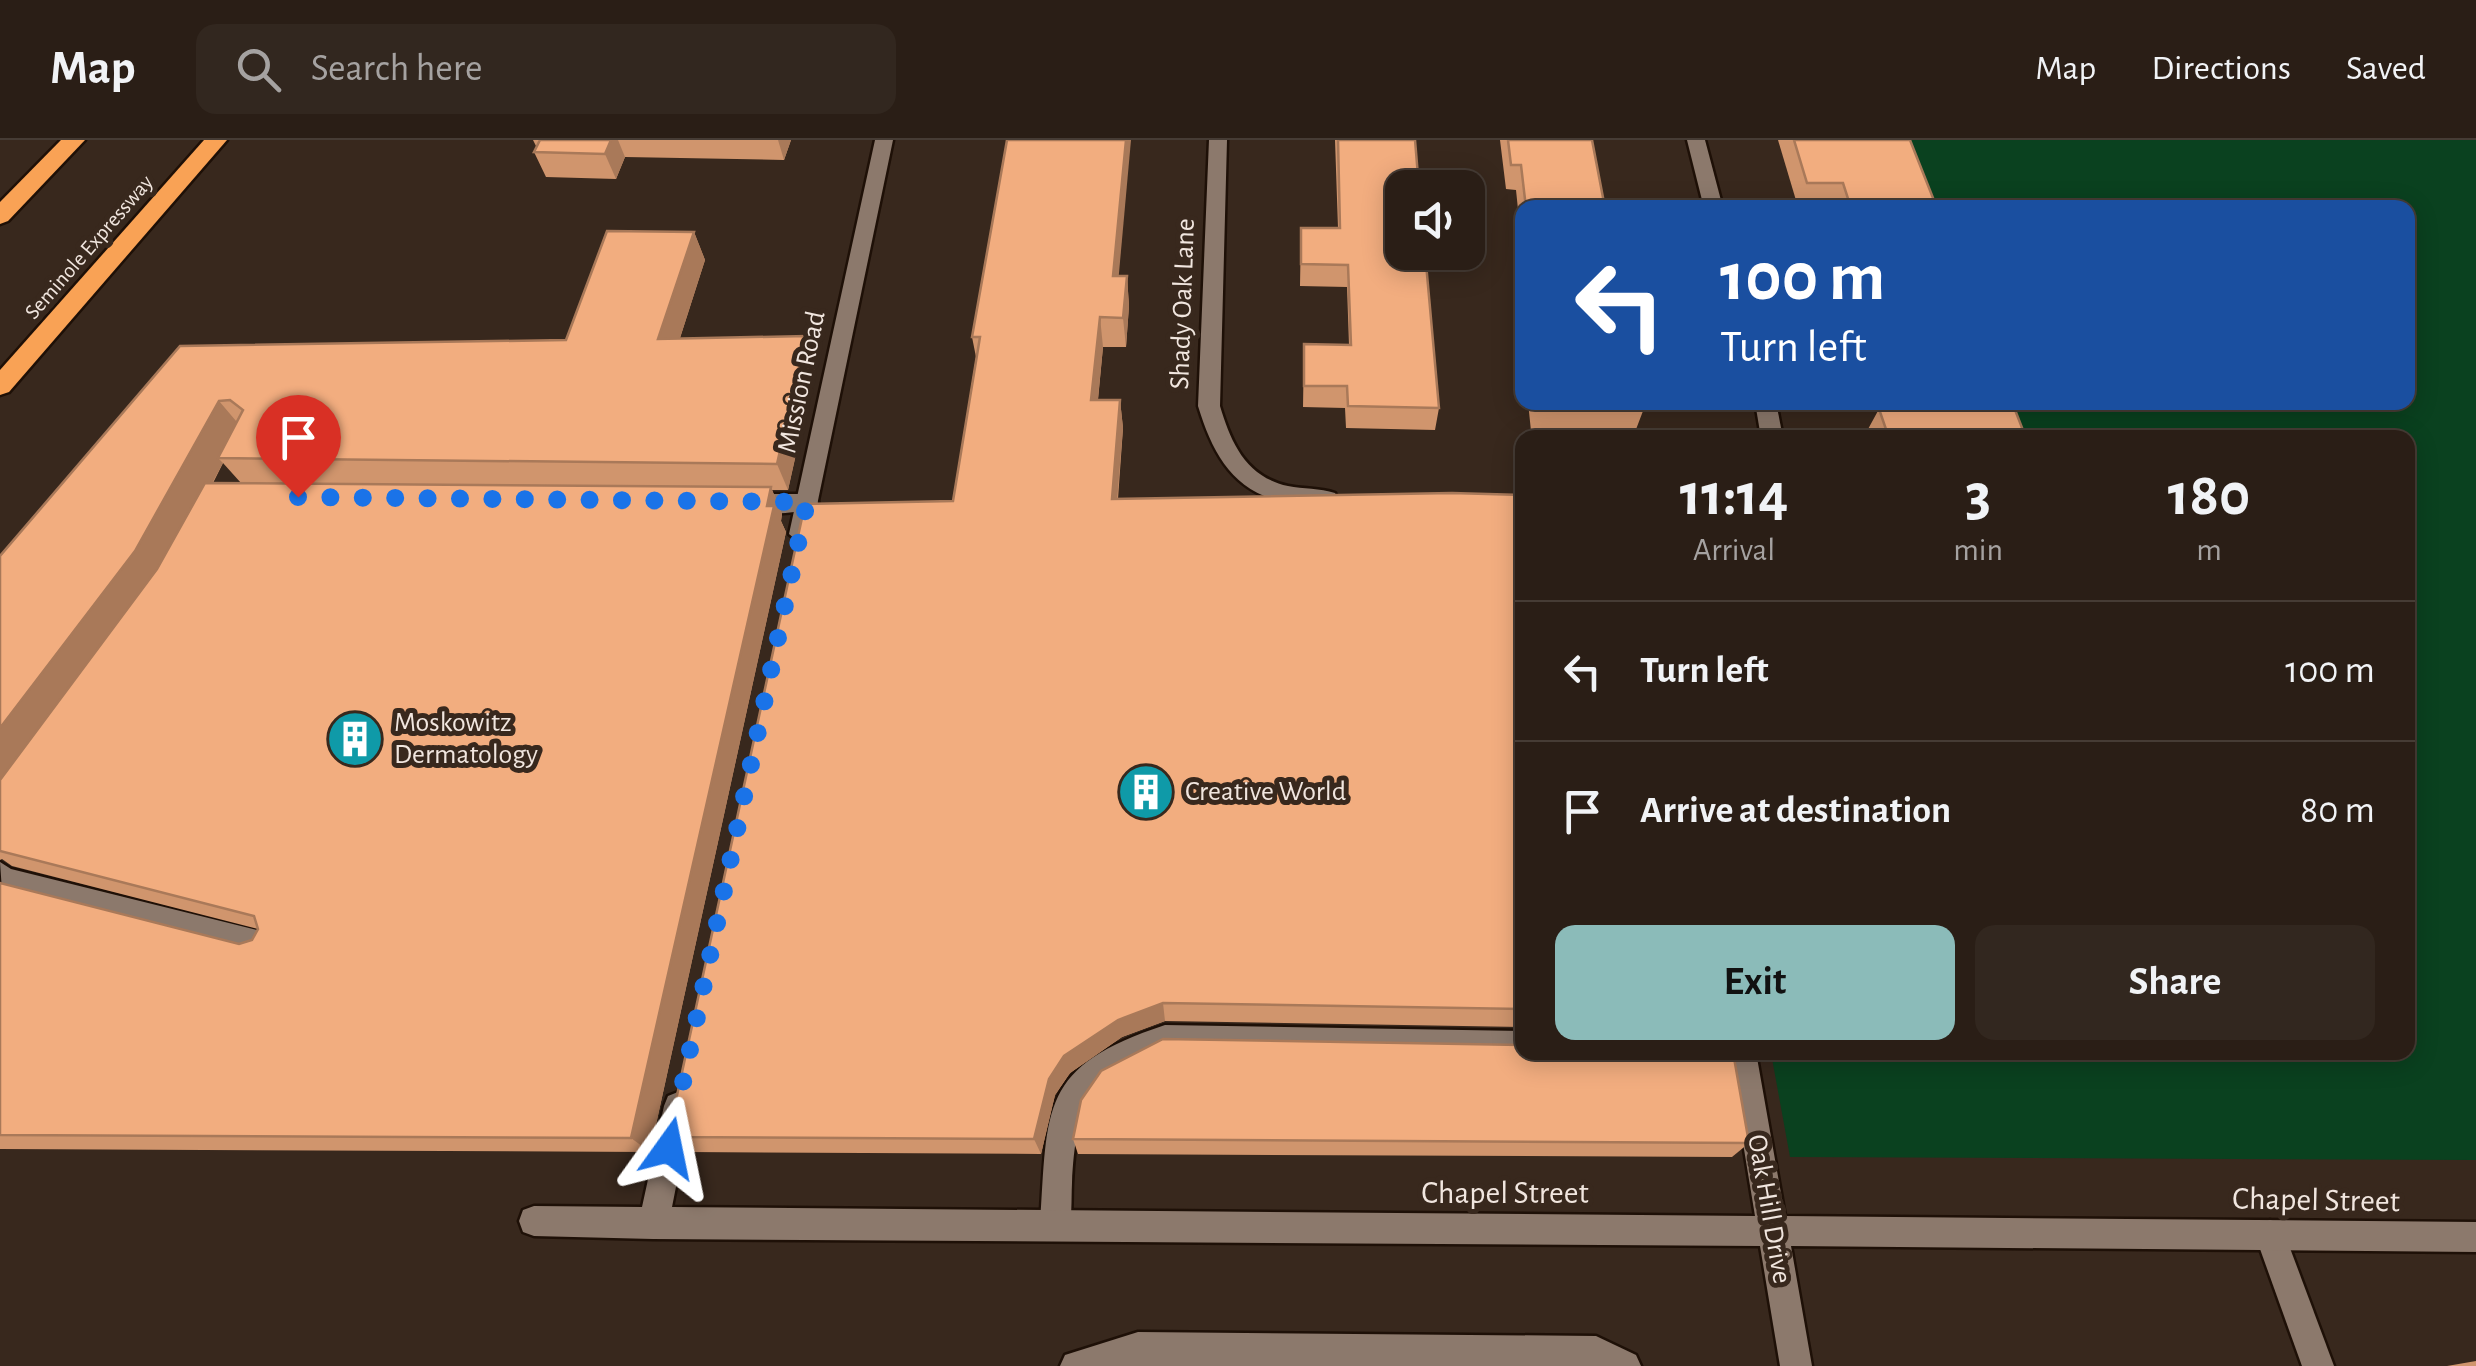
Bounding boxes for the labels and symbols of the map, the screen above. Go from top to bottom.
street label: Seminole Expressway [21,170,158,323]
street label: Shady Oak Lane [1166,218,1200,390]
street label: Mission Road [773,308,831,456]
pin [256,395,341,498]
building icon: Moskowitz Dermatology [325,709,385,769]
place label: Moskowitz Dermatology [394,709,538,769]
building icon: Creative World [1116,762,1176,822]
place label: Creative World [1185,778,1346,806]
position arrow [617,1096,721,1200]
street label: Oak Hill Drive [1742,1132,1796,1286]
street label: Chapel Street [1421,1177,1589,1209]
street label: Chapel Street [2232,1183,2400,1217]

